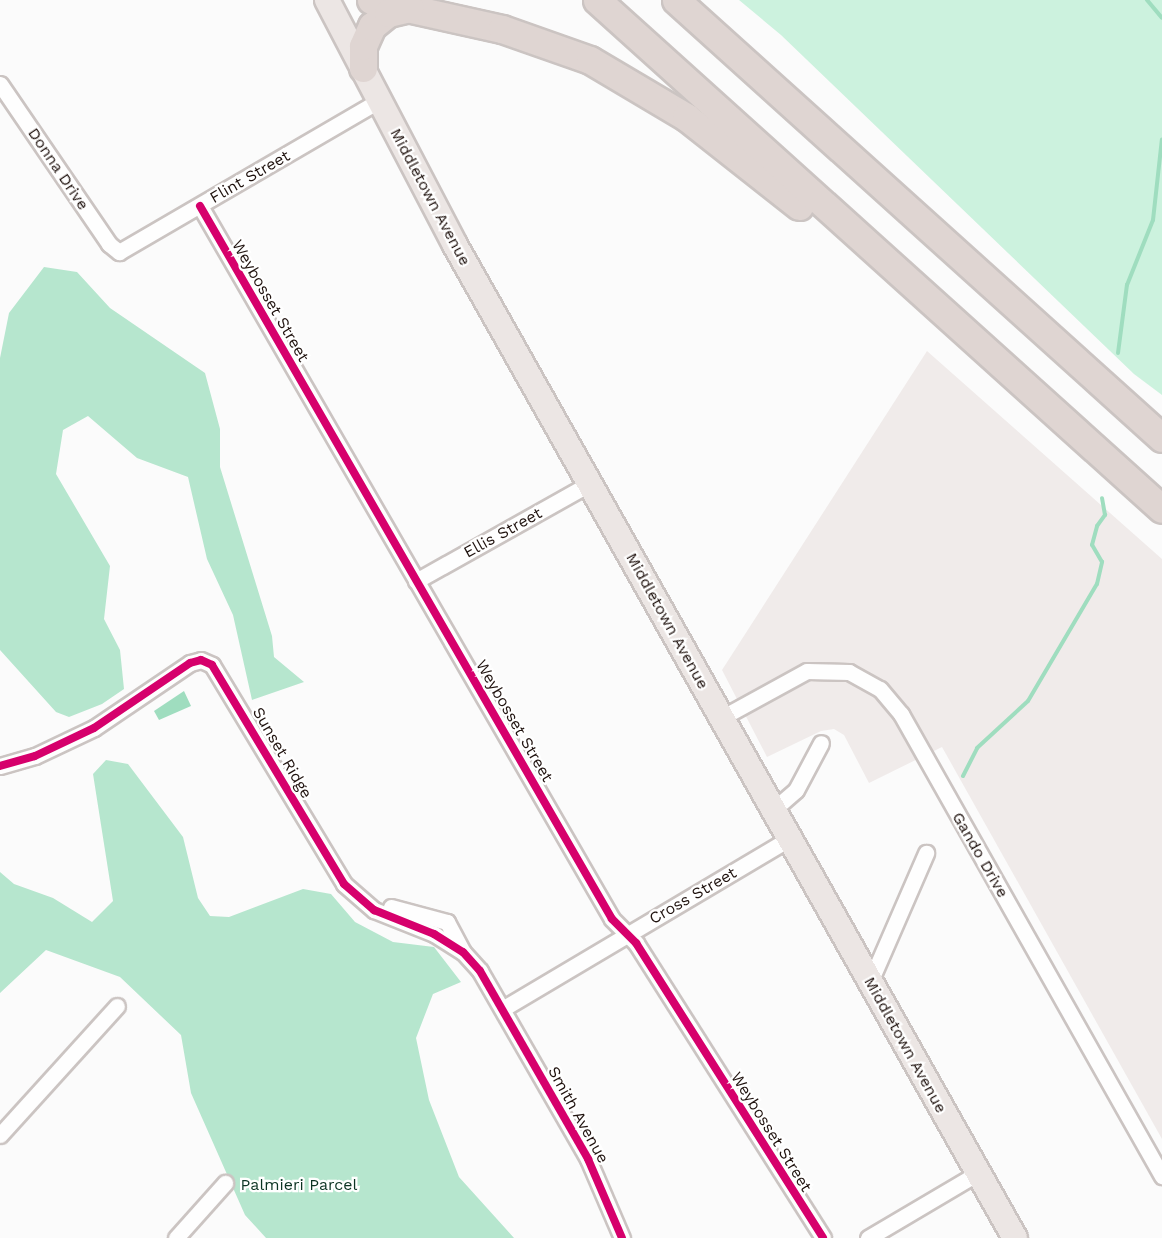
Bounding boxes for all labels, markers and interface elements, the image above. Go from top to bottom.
street label: Donna Drive [23,124,93,214]
street label: Middletown Avenue [386,125,474,269]
street label: Flint Street [207,146,293,208]
street label: Weybosset Street [227,237,313,365]
street label: Ellis Street [461,504,545,562]
street label: Middletown Avenue [621,549,713,693]
street label: Weybosset Street [471,657,557,785]
street label: Sunset Ridge [248,704,316,802]
street label: Gando Drive [948,809,1012,901]
street label: Cross Street [646,863,740,929]
street label: Middletown Avenue [859,973,951,1117]
street label: Smith Avenue [543,1063,613,1167]
street label: Weybosset Street [726,1069,816,1195]
park label: Palmieri Parcel [241,1175,357,1195]

